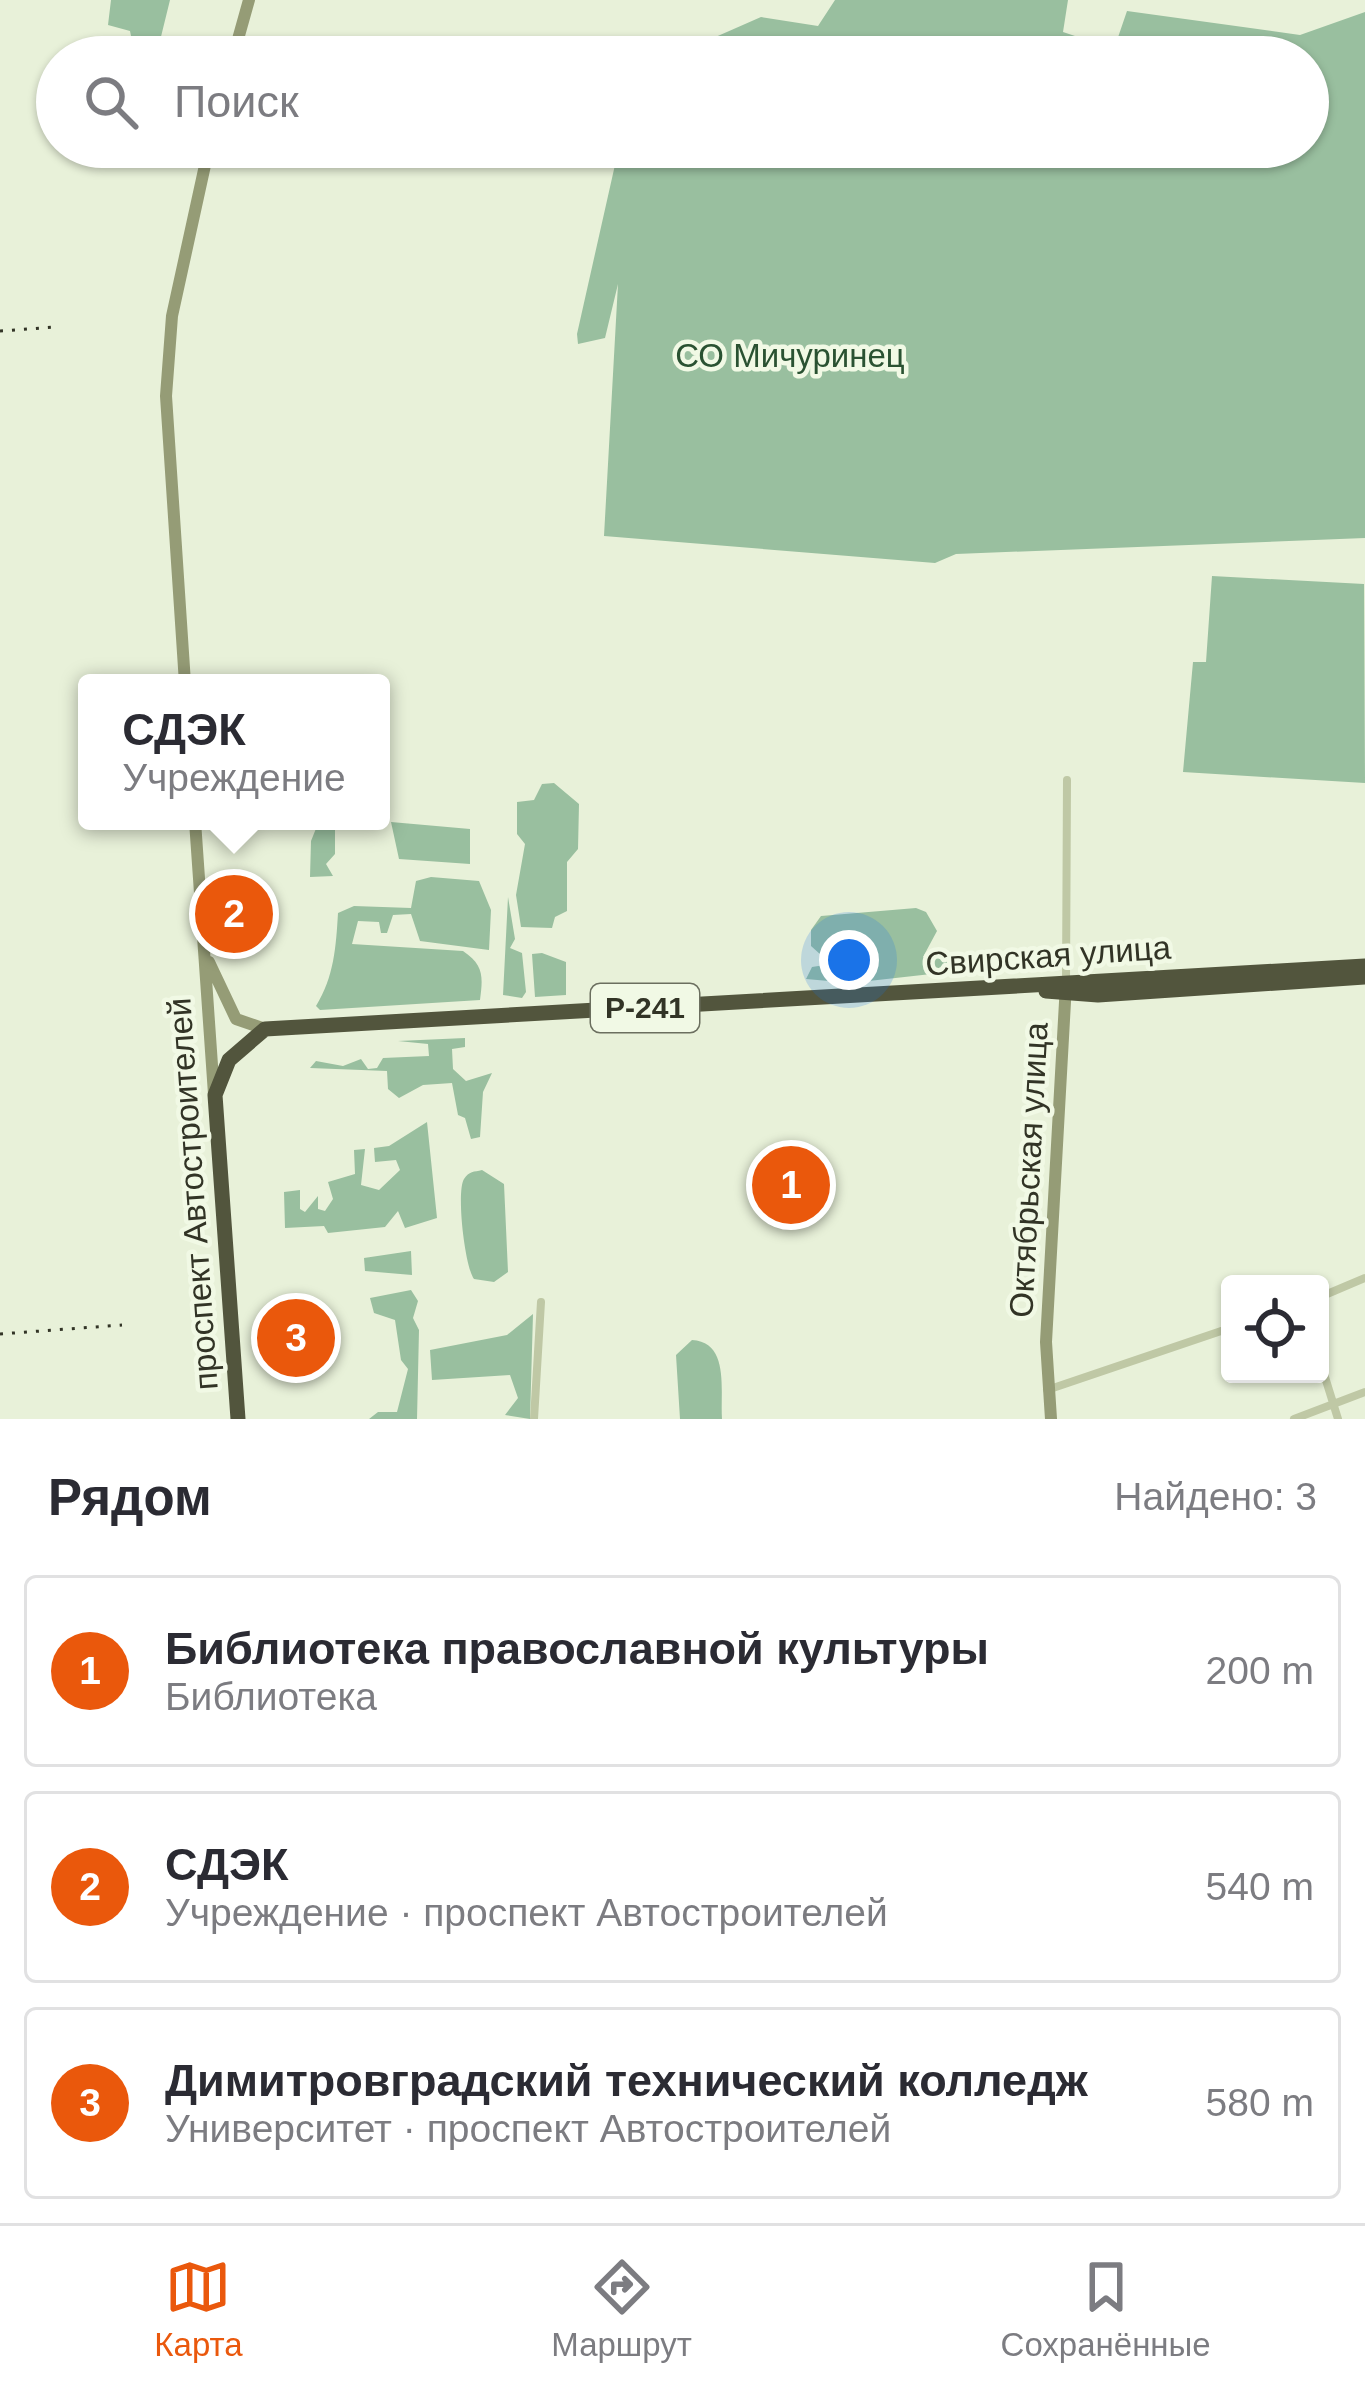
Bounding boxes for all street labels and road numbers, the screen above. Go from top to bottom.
street label: Свирская улица [924,928,1173,983]
road number: Р-241 [591,984,699,1032]
street label: проспект Автостроителей [160,997,225,1391]
street label: Октябрьская улица [1002,1021,1055,1319]

